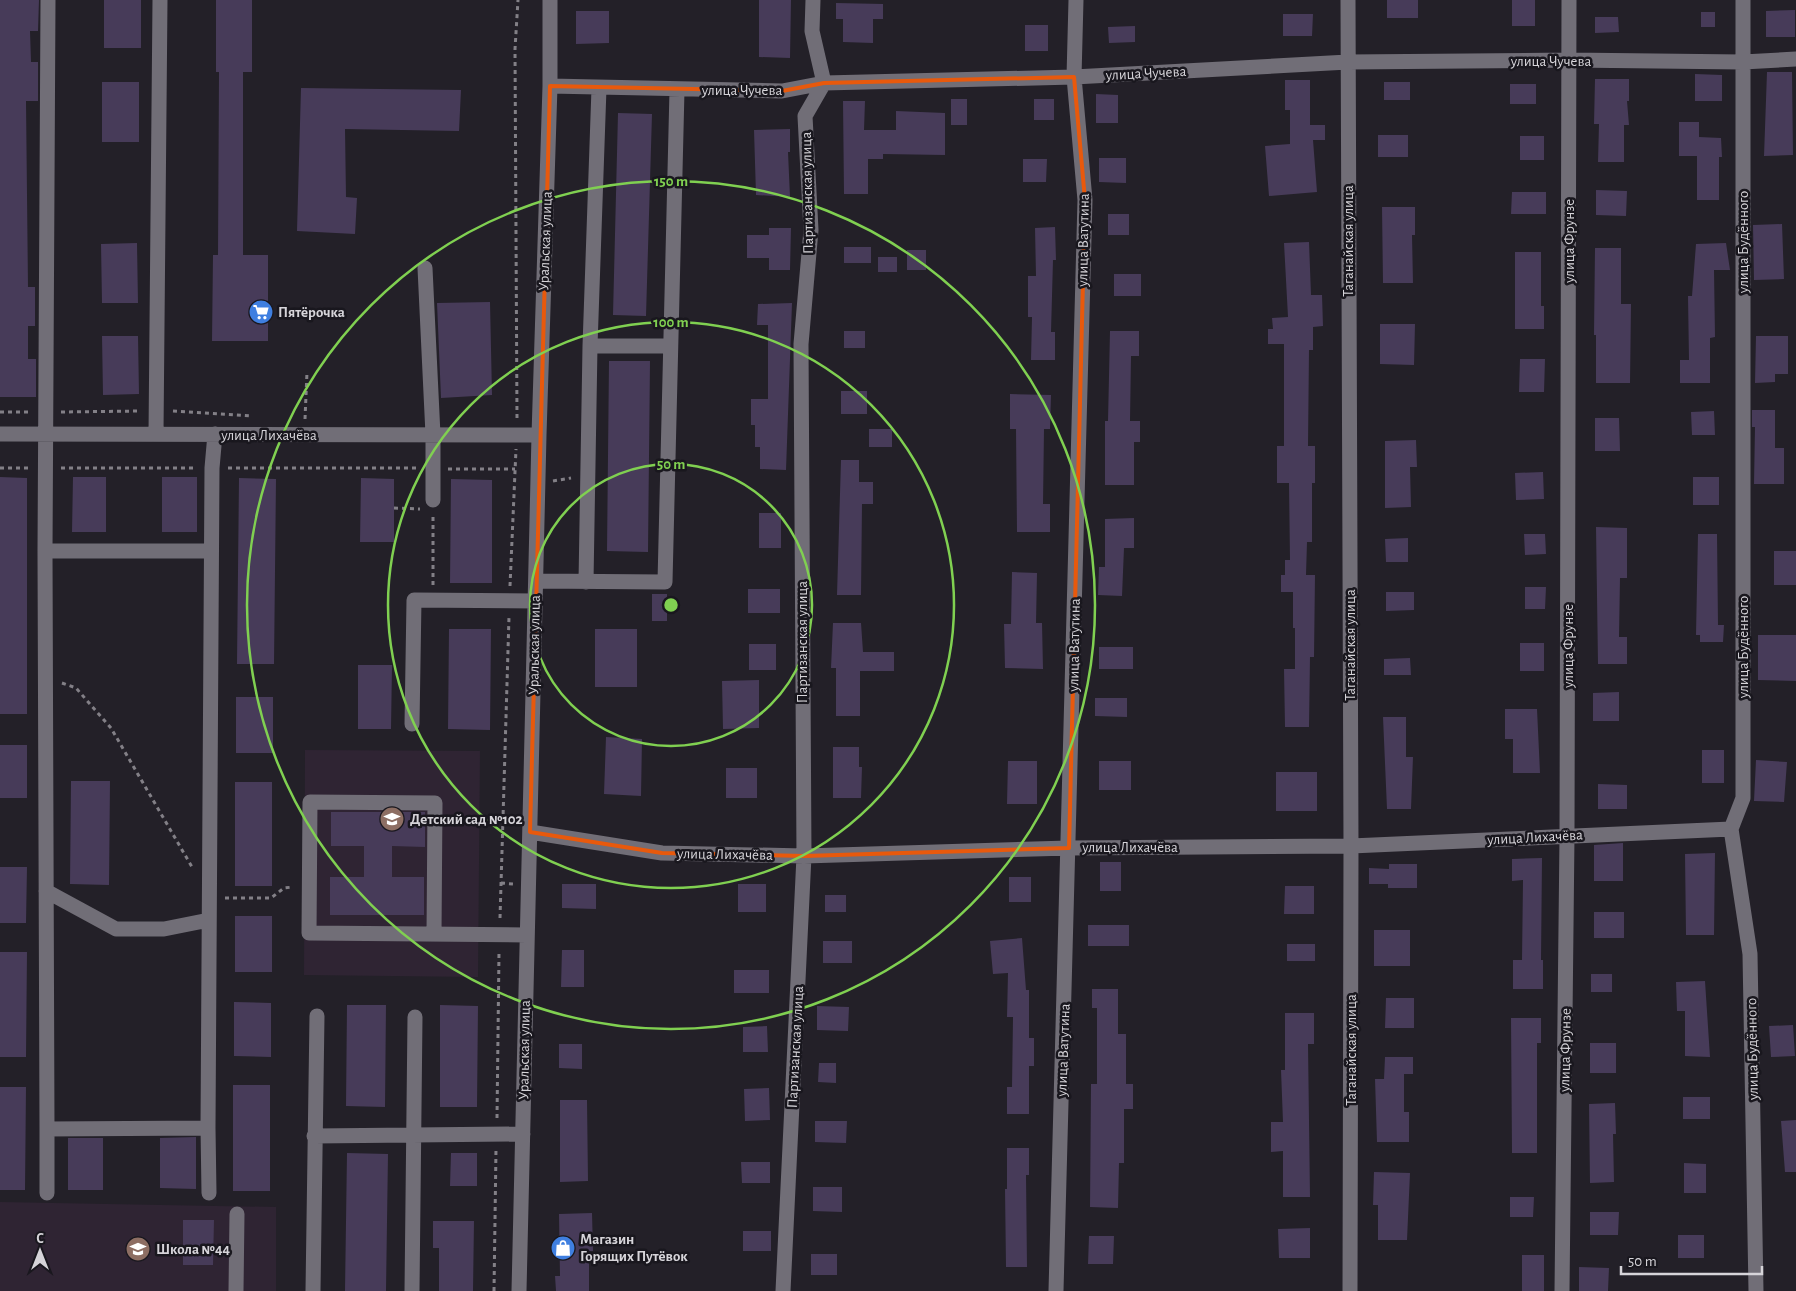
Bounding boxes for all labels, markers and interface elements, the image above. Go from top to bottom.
street label: улица Чучева [1510,54,1591,69]
street label: улица Чучева [1104,64,1187,83]
street label: улица Чучева [701,83,782,98]
street label: Партизанская улица [799,132,816,254]
text: 150 m [654,174,688,189]
street label: Таганайская улица [1341,185,1356,297]
street label: Уральская улица [536,191,555,291]
street label: улица Будённого [1736,191,1751,294]
street label: улица Ватутина [1075,193,1092,288]
street label: улица Фрунзе [1562,199,1577,284]
supermarket icon: Пятёрочка [248,299,274,325]
place label: Пятёрочка [278,305,345,320]
text: 100 m [653,315,689,330]
street label: улица Лихачёва [220,428,317,443]
text: 50 m [657,457,685,472]
street label: Партизанская улица [795,581,810,703]
street label: Таганайская улица [1343,589,1358,701]
street label: Уральская улица [526,595,543,695]
centre of rings [662,596,680,614]
street label: улица Будённого [1736,596,1751,699]
street label: улица Ватутина [1066,598,1083,693]
street label: улица Фрунзе [1561,604,1576,689]
school or university icon: Детский сад №102 [379,806,405,832]
place label: Детский сад №102 [410,812,523,827]
street label: улица Лихачёва [1486,827,1583,848]
street label: улица Лихачёва [1081,840,1178,855]
street label: улица Лихачёва [676,846,773,863]
street label: Партизанская улица [785,985,806,1109]
street label: Таганайская улица [1344,994,1359,1106]
street label: улица Будённого [1744,998,1761,1101]
street label: Уральская улица [516,1000,533,1100]
street label: улица Ватутина [1054,1003,1073,1098]
street label: улица Фрунзе [1557,1008,1574,1093]
north arrow [15,1226,65,1276]
text: С [36,1232,44,1246]
place label: Магазин Горящих Путёвок [580,1232,688,1264]
shop icon: Магазин Горящих Путёвок [550,1235,576,1261]
school or university icon: Школа №44 [125,1236,151,1262]
place label: Школа №44 [156,1242,231,1257]
scale bar [1621,1244,1762,1276]
text: 50 m [1628,1254,1657,1269]

